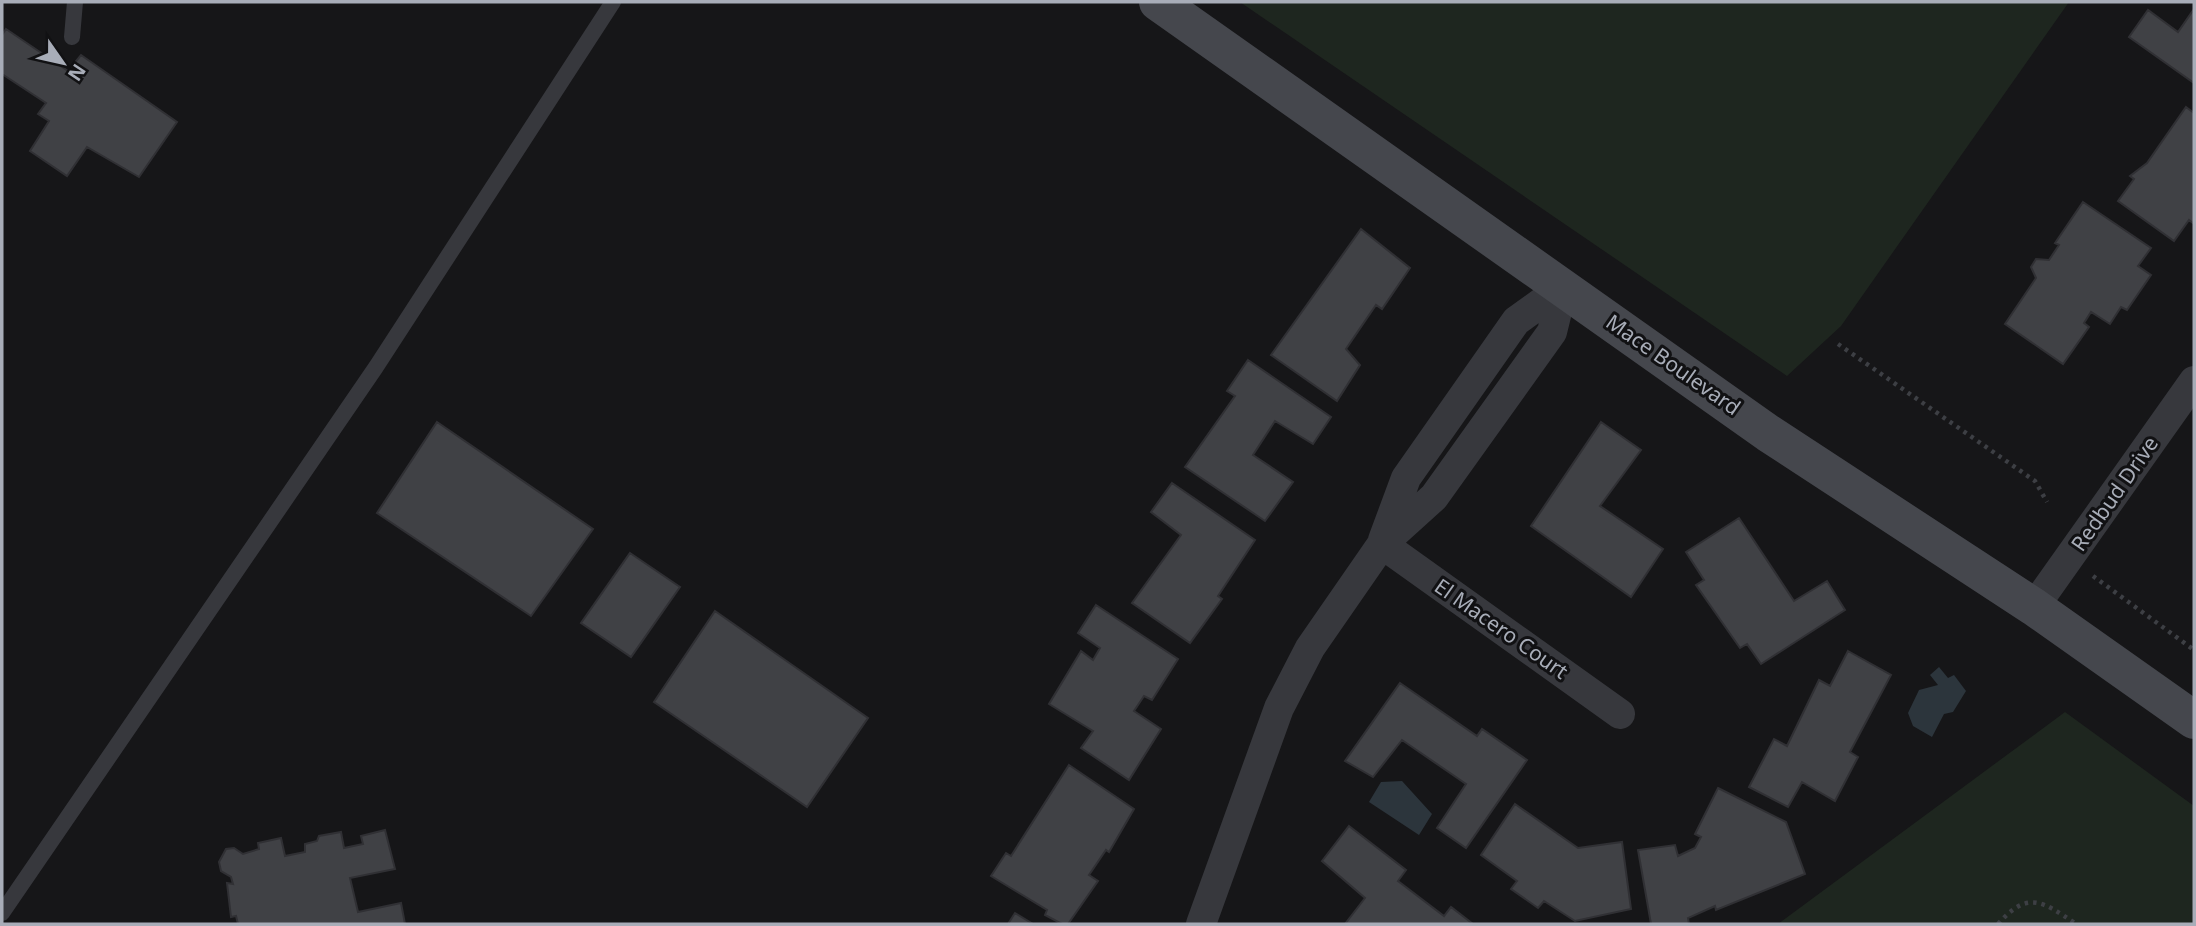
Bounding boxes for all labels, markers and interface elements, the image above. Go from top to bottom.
north arrow [28,28,98,98]
text: N [62,59,92,86]
street label: Mace Boulevard [1601,307,1746,421]
street label: Redbud Drive [2064,431,2164,556]
street label: El Macero Court [1429,572,1574,685]

